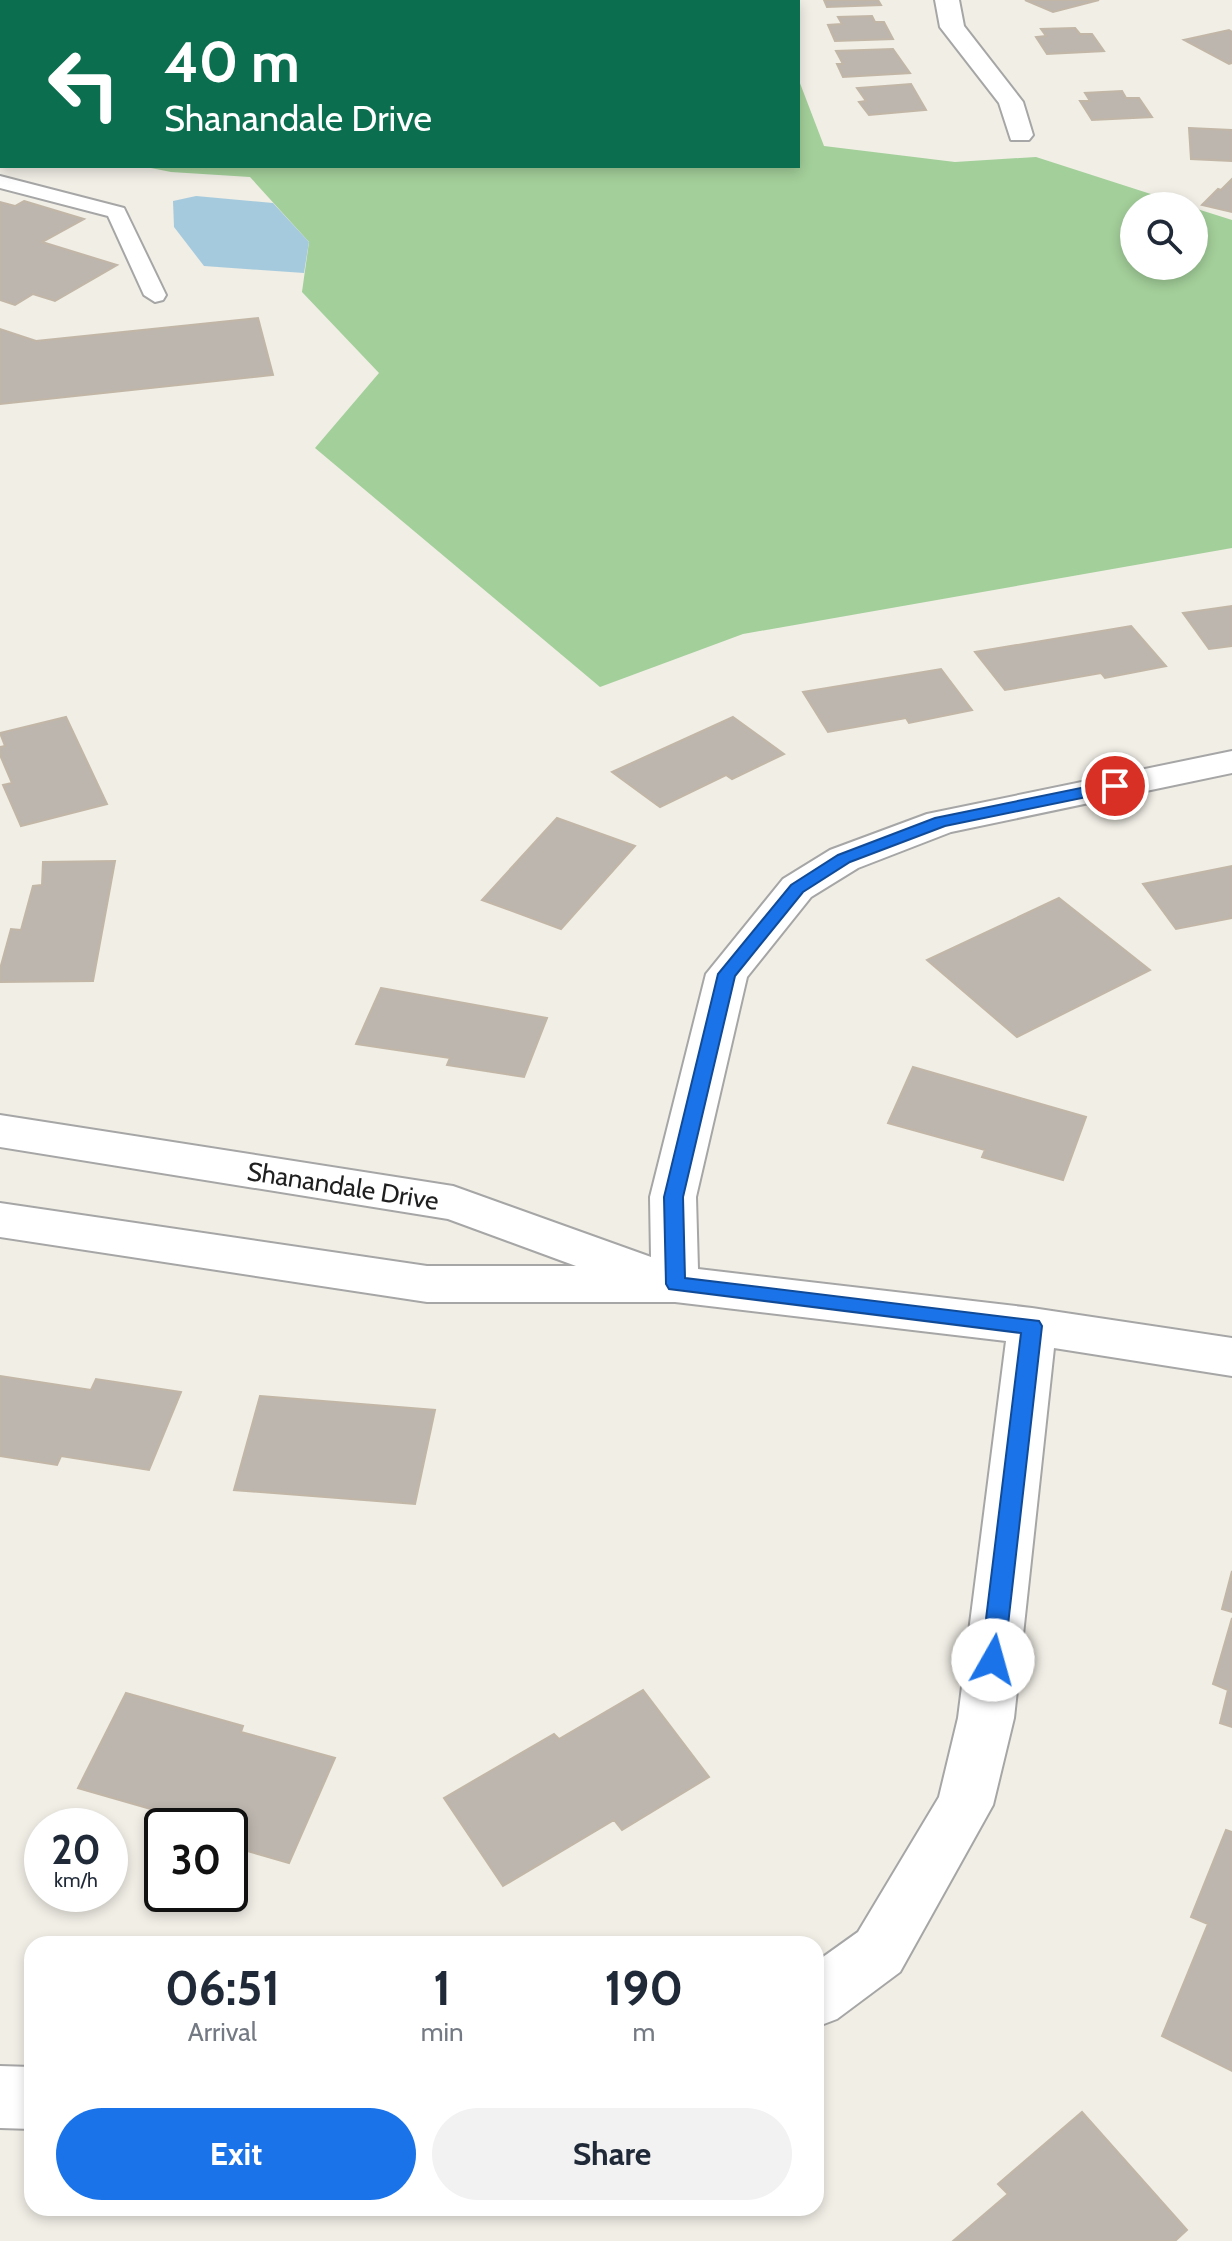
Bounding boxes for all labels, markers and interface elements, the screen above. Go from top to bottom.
text: 40 m [164,28,300,96]
icon: left [32,32,136,136]
text: Shanandale Drive [164,96,432,140]
map controls [1120,192,1208,280]
button: search [1120,192,1208,280]
pin [1081,752,1149,820]
icon: arrive [1093,764,1137,808]
street label: Shanandale Drive [245,1155,441,1217]
position arrow [951,1618,1035,1702]
speed limit sign: 30 [144,1808,248,1912]
text: 20 [51,1825,101,1874]
text: km/h [54,1868,98,1892]
text: 06:51 [165,1959,280,2017]
text: 1 [433,1959,451,2017]
text: 190 [605,1959,683,2017]
text: Arrival [188,2016,257,2048]
text: min [421,2016,464,2048]
text: m [632,2016,655,2048]
button: Exit [56,2108,416,2200]
button: Share [432,2108,792,2200]

